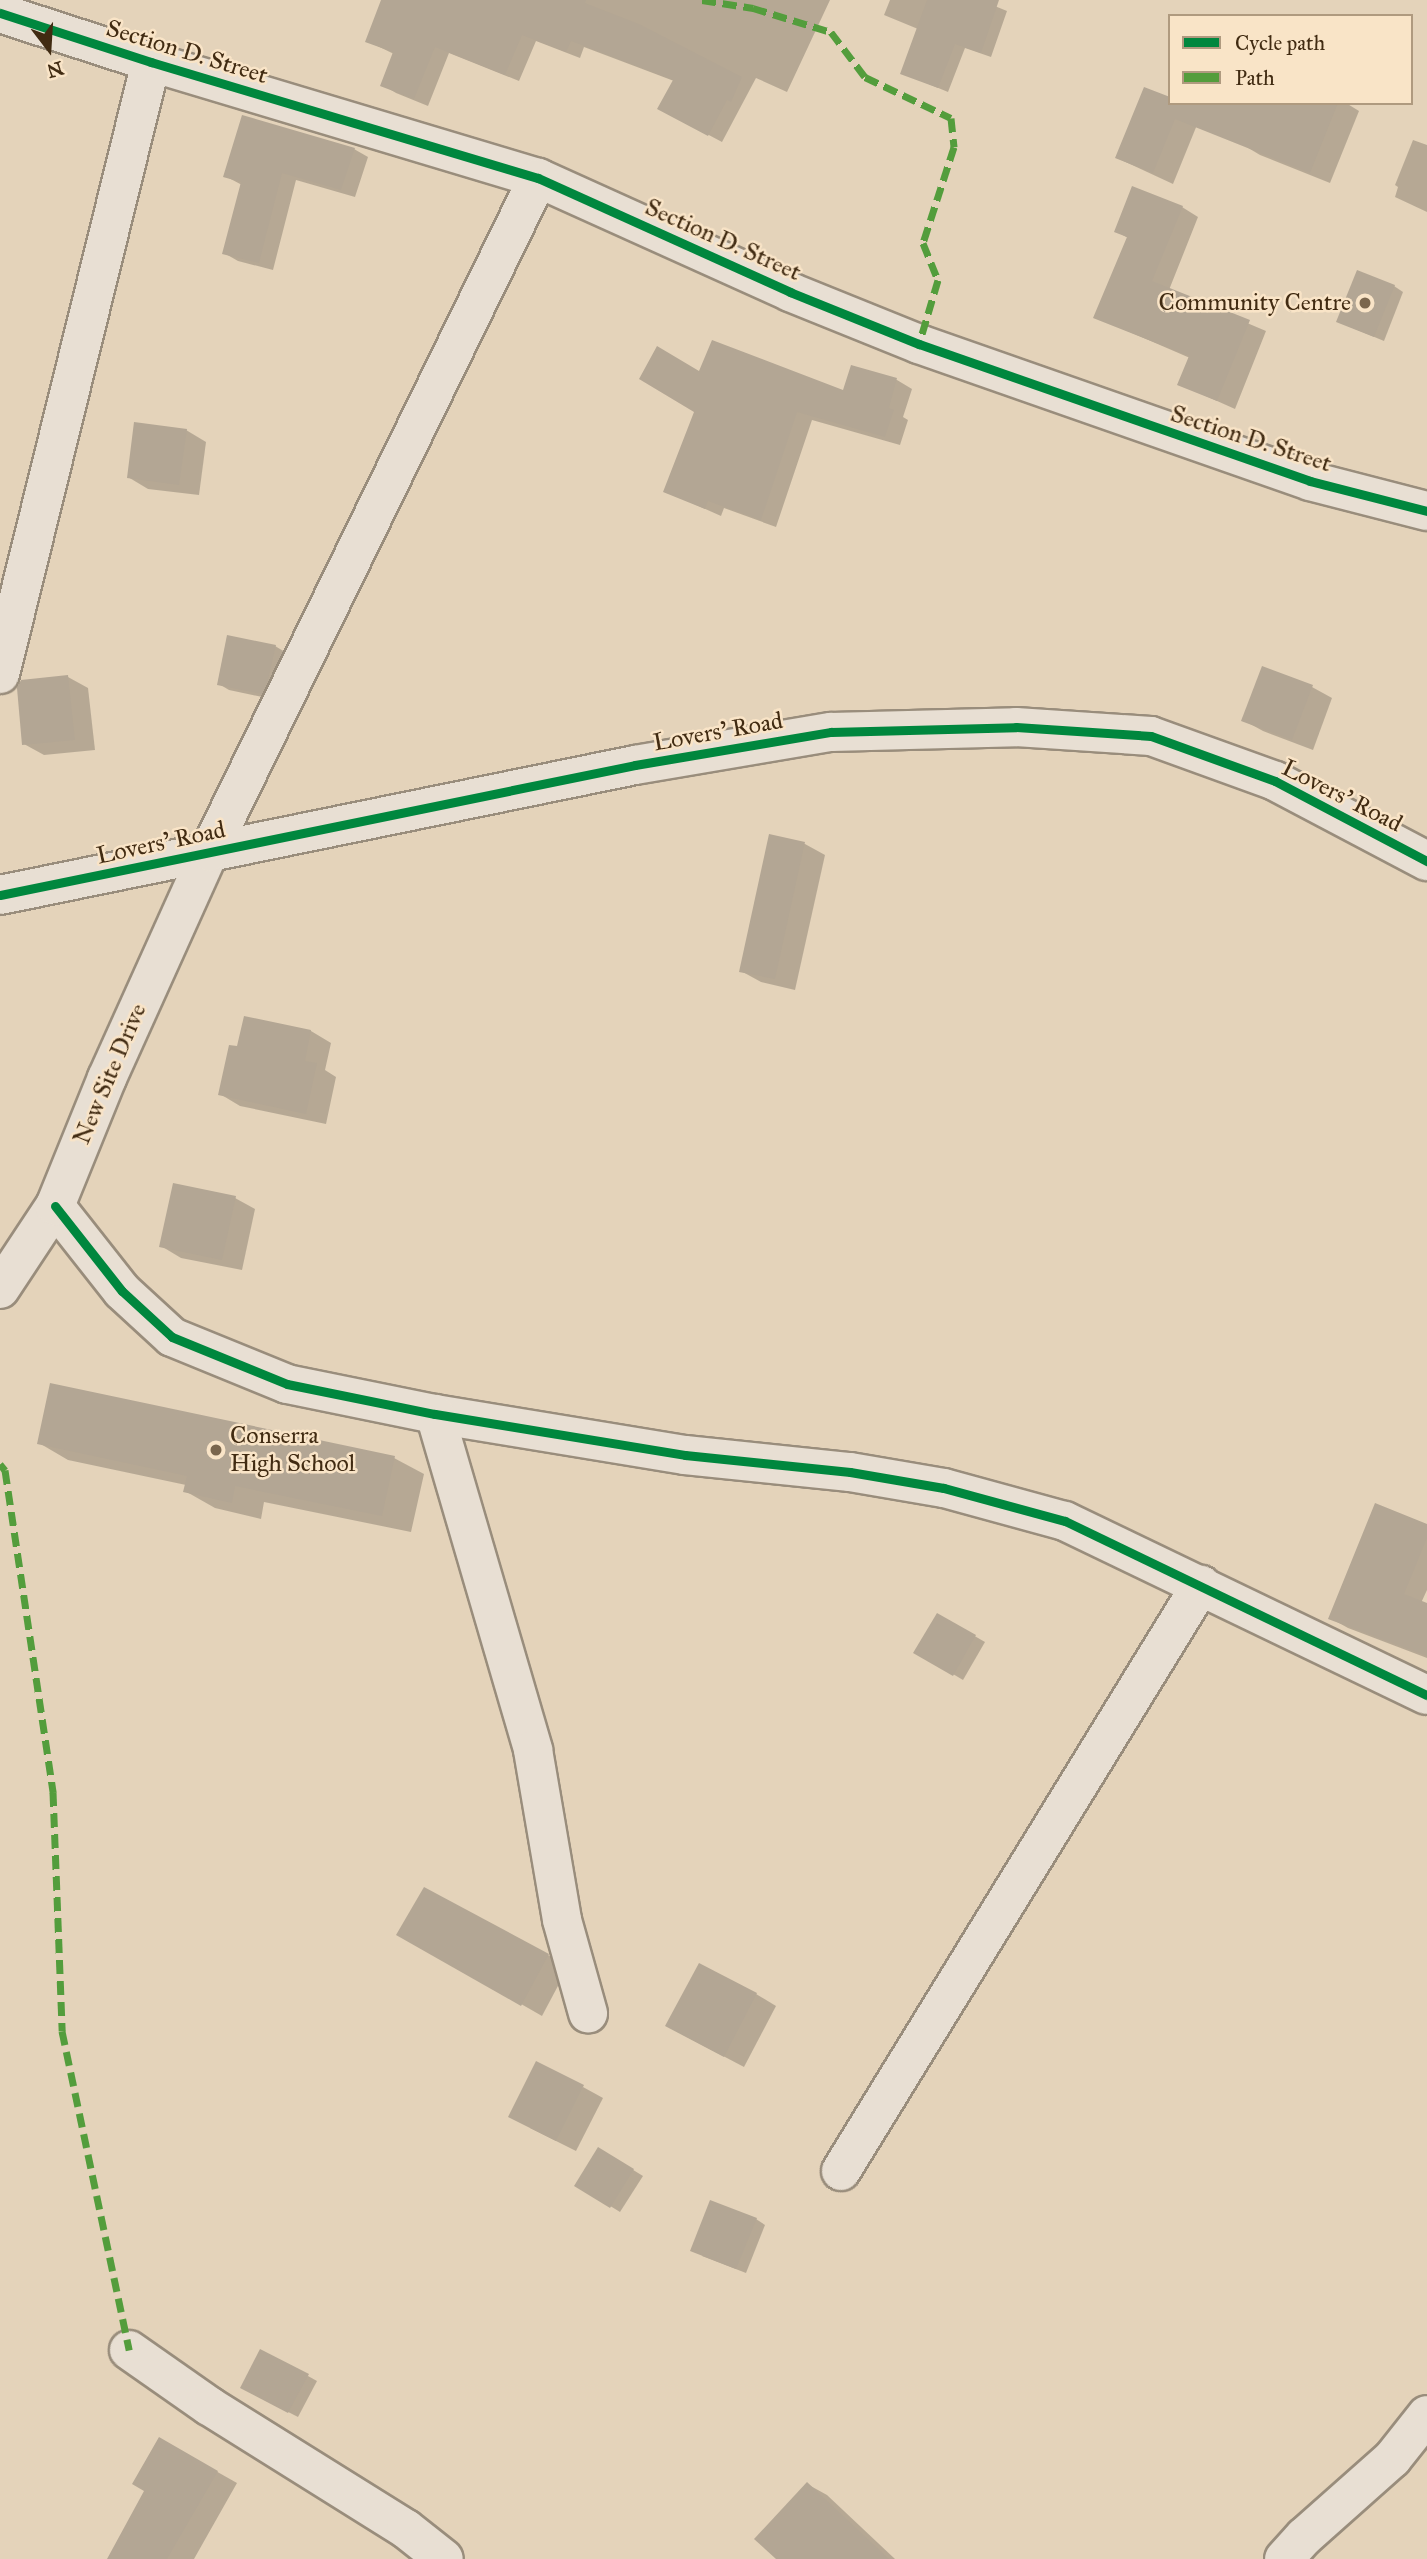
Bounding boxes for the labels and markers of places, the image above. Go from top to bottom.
place label: Community Centre [1159,289,1351,317]
marker: Community Centre [1357,295,1373,311]
place label: Conserra High School [230,1422,355,1478]
marker: Conserra High School [208,1442,224,1458]

